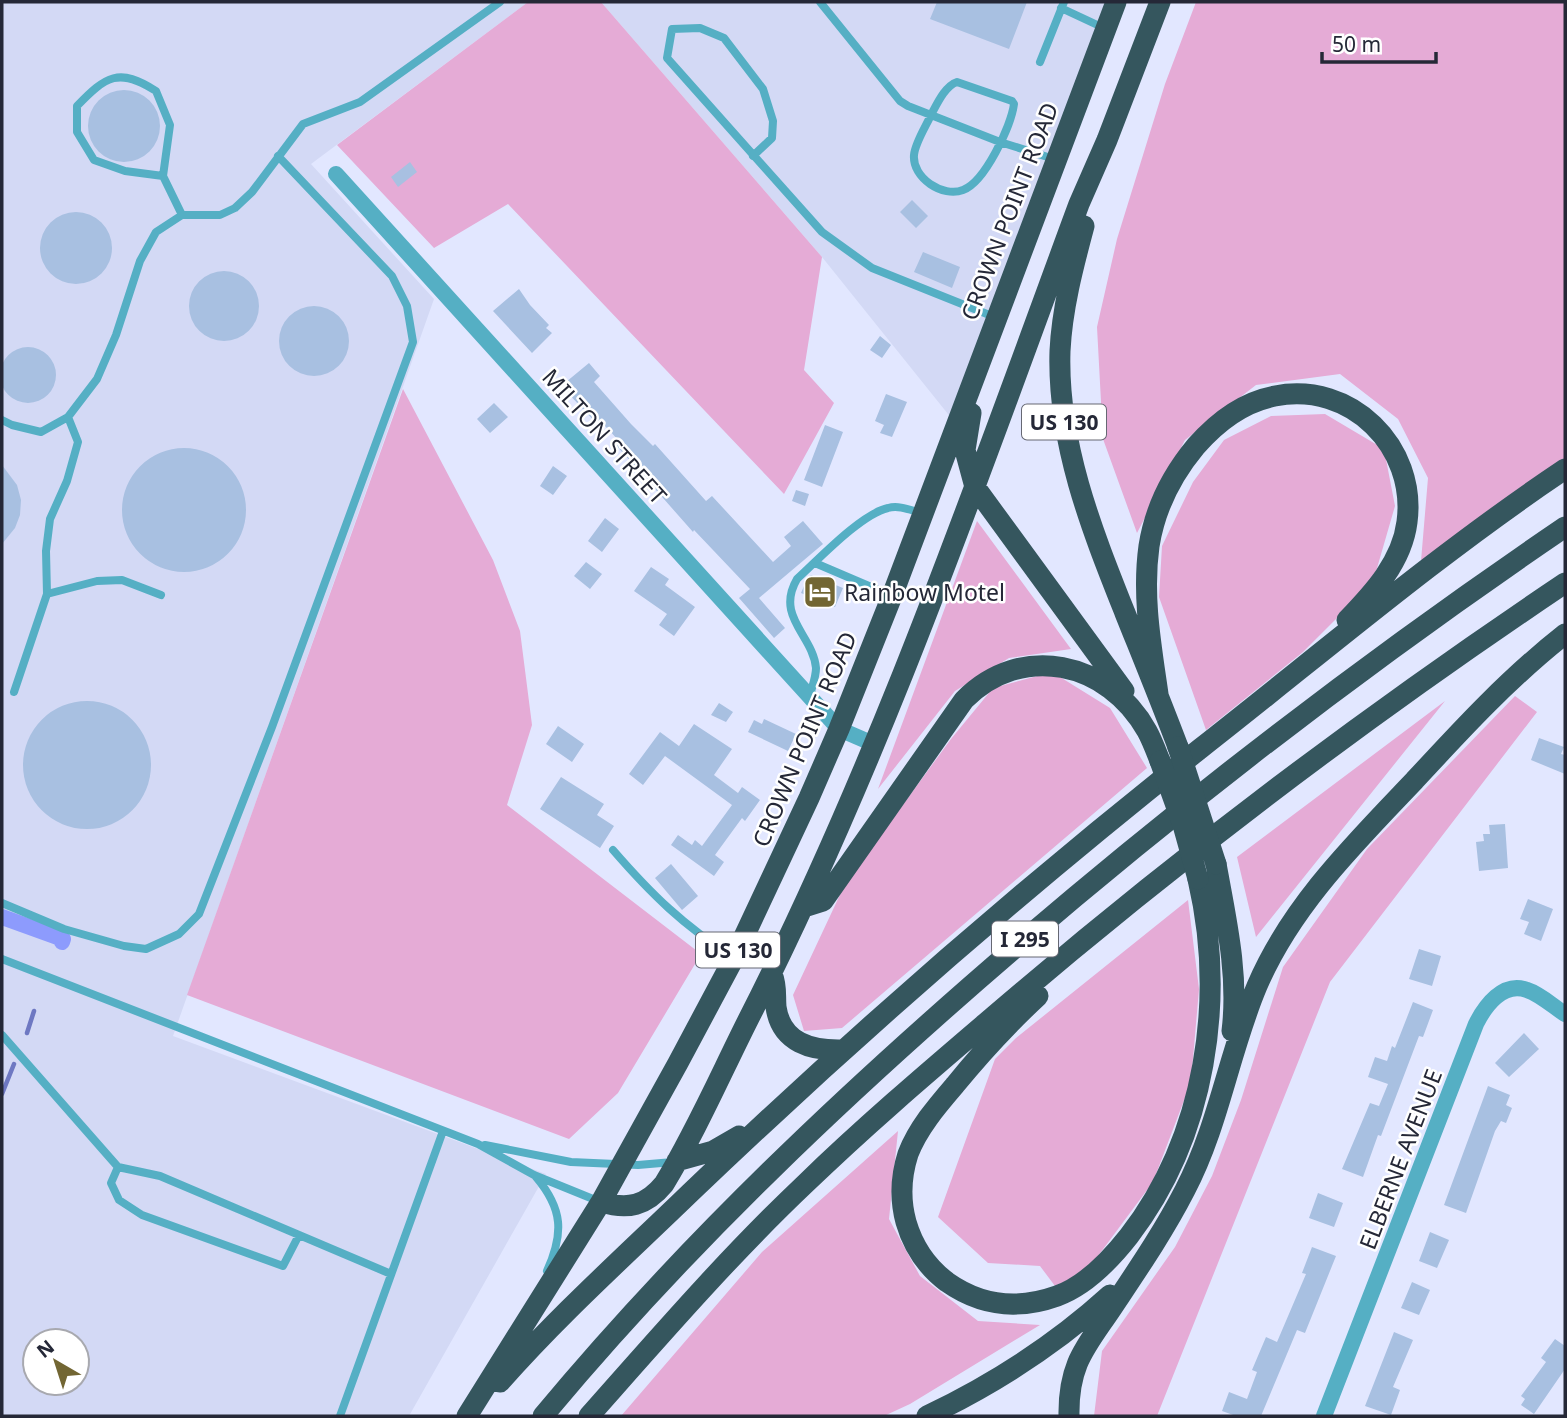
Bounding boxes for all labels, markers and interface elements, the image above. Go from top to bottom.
scale bar [1322,21,1436,65]
text: 50 m [1332,30,1381,58]
street label: CROWN POINT ROAD [953,98,1065,324]
street label: MILTON STREET [536,361,675,511]
road number: US 130 [1022,404,1106,440]
hotel icon: Rainbow Motel [801,573,839,611]
place label: Rainbow Motel [844,576,1005,608]
street label: CROWN POINT ROAD [744,627,864,851]
road number: I 295 [992,922,1058,956]
road number: US 130 [696,932,780,968]
street label: ELBERNE AVENUE [1351,1064,1449,1254]
north arrow [21,1327,91,1397]
text: N [31,1334,59,1364]

